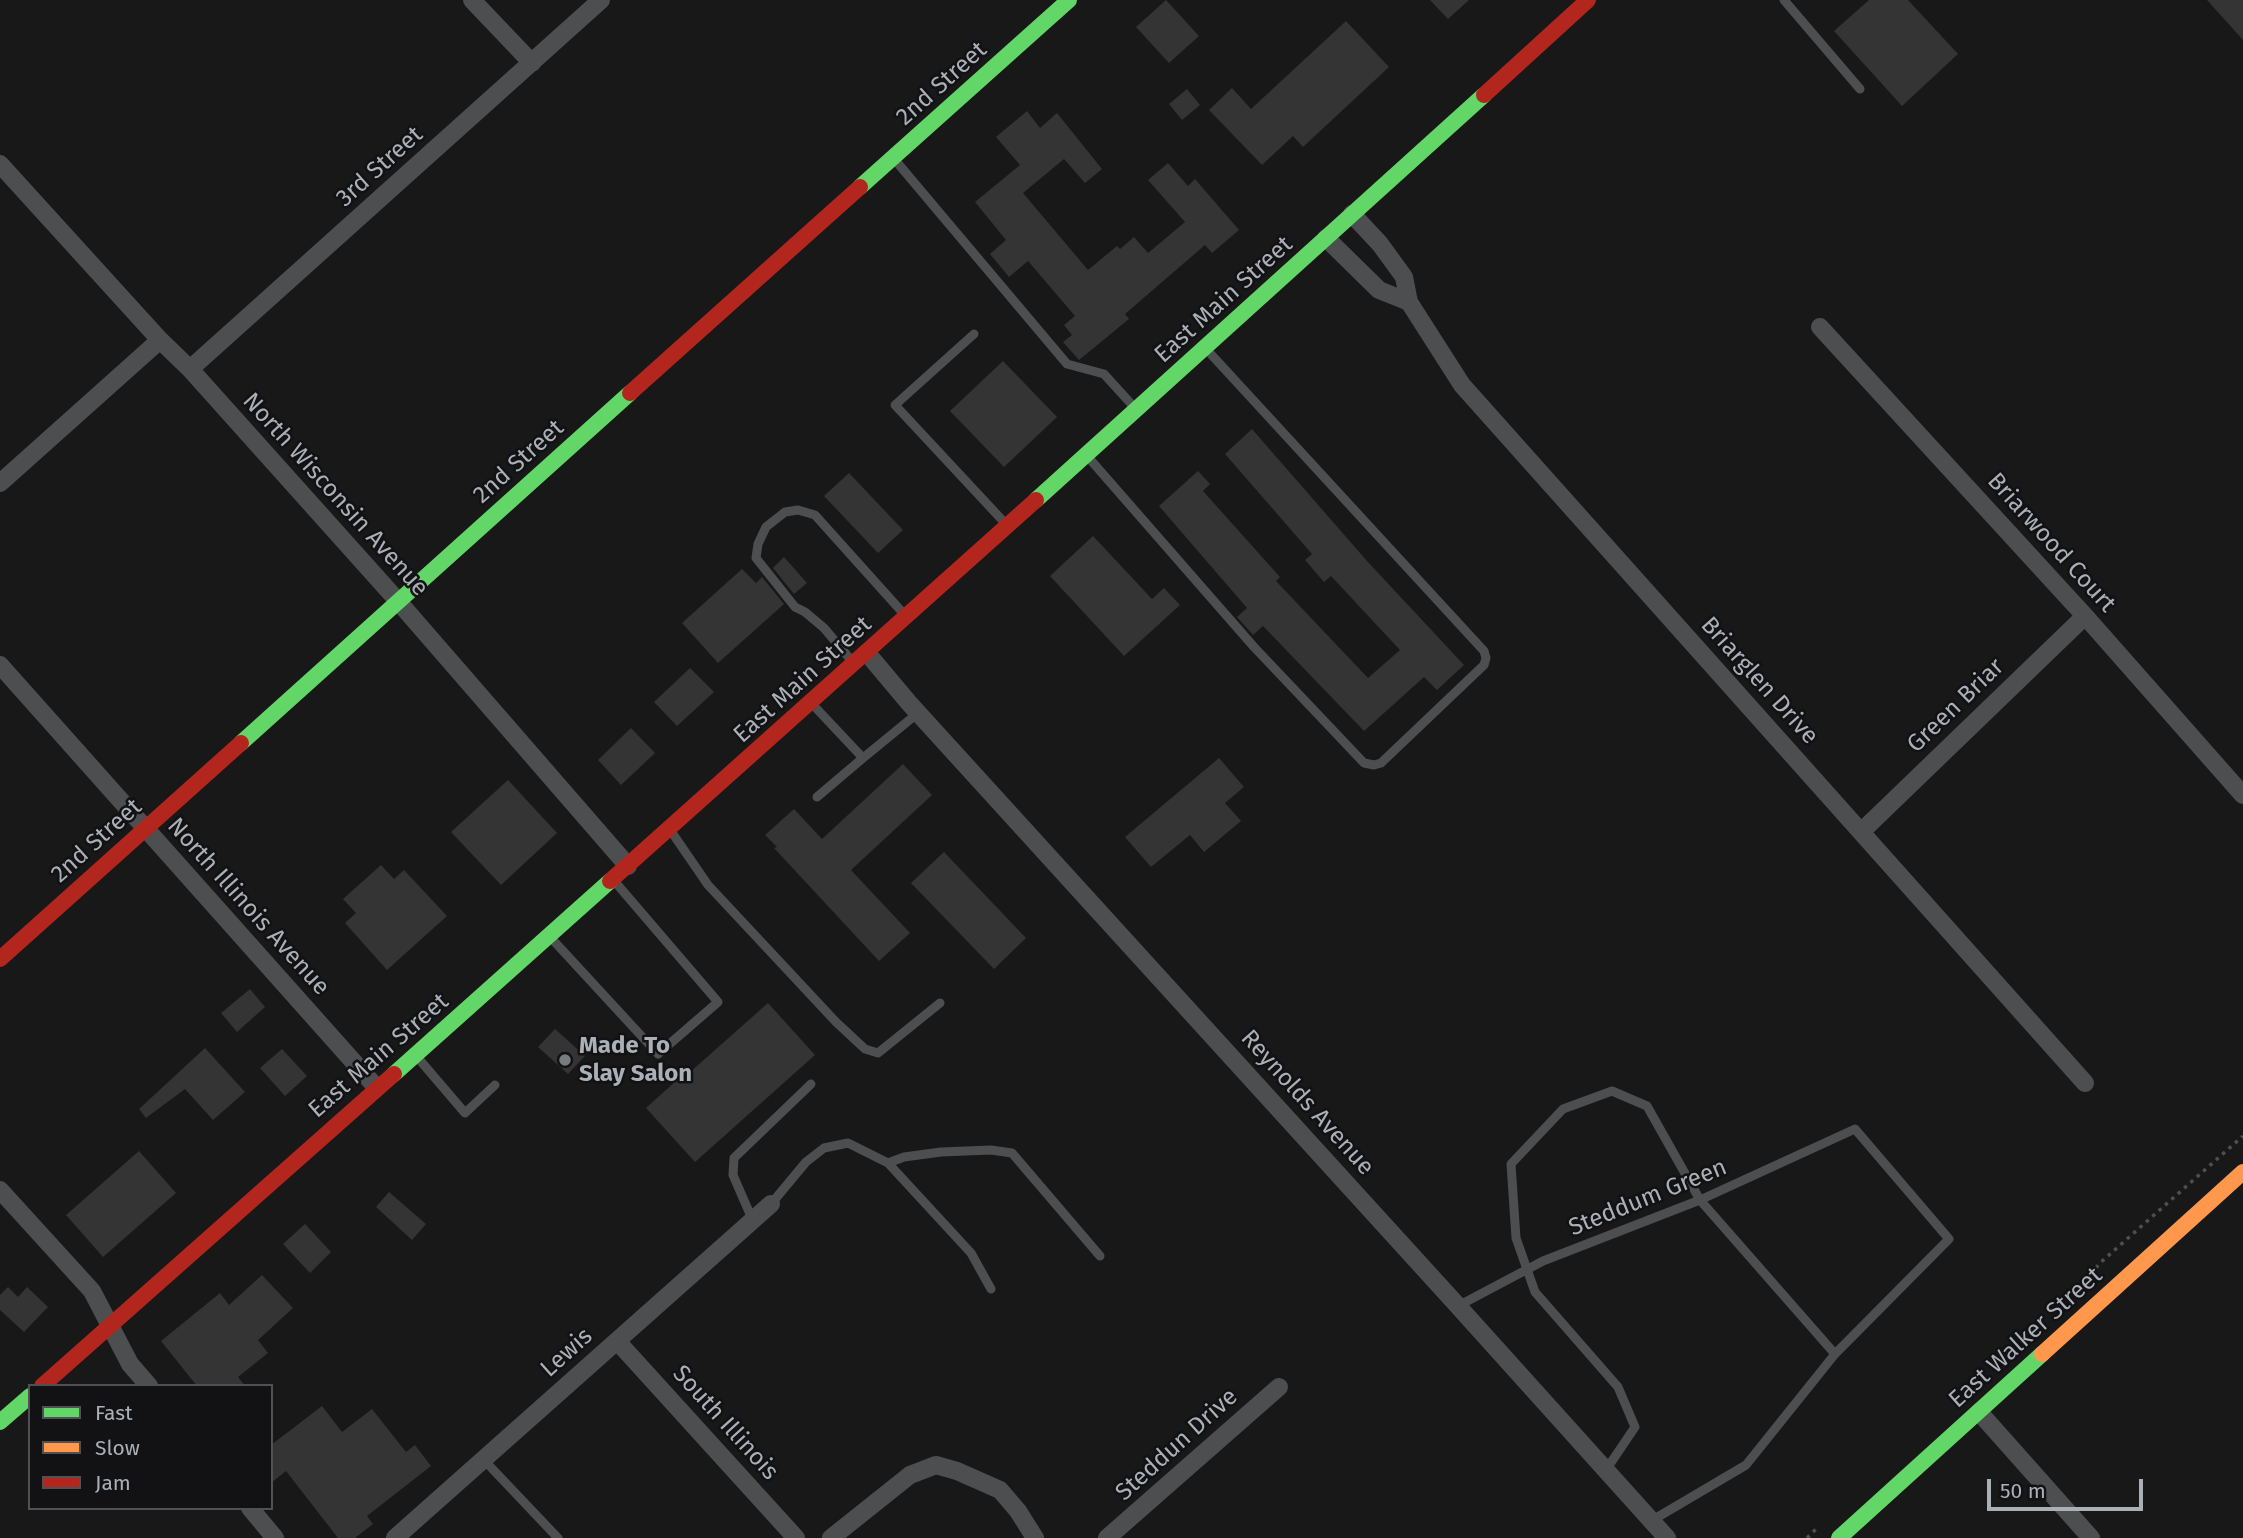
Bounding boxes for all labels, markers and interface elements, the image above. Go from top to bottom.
street label: 2nd Street [891,36,993,132]
street label: 3rd Street [331,121,429,213]
street label: East Main Street [1149,231,1299,369]
street label: North Wisconsin Avenue [236,387,434,603]
street label: 2nd Street [468,414,570,510]
street label: Briarwood Court [1981,467,2121,619]
street label: East Main Street [728,611,878,749]
street label: Briarglen Drive [1694,611,1824,751]
street label: Green Briar [1902,653,2010,759]
street label: 2nd Street [46,793,148,889]
street label: North Illinois Avenue [161,812,335,1002]
street label: East Main Street [303,988,455,1124]
street label: Reynolds Avenue [1234,1024,1380,1182]
place label: Made To Slay Salon [579,1032,692,1088]
marker: Made To Slay Salon [557,1052,573,1068]
street label: Steddum Green [1565,1153,1731,1243]
street label: East Walker Street [1943,1262,2109,1414]
street label: Lewis [535,1322,599,1384]
street label: South Illinois [666,1360,784,1486]
street label: Steddun Drive [1110,1383,1244,1507]
legend [28,1384,273,1510]
text: Fast [95,1400,133,1426]
text: Slow [95,1435,140,1461]
scale bar [1991,1464,2147,1508]
text: Jam [95,1470,131,1496]
text: 50 m [2000,1478,2046,1504]

